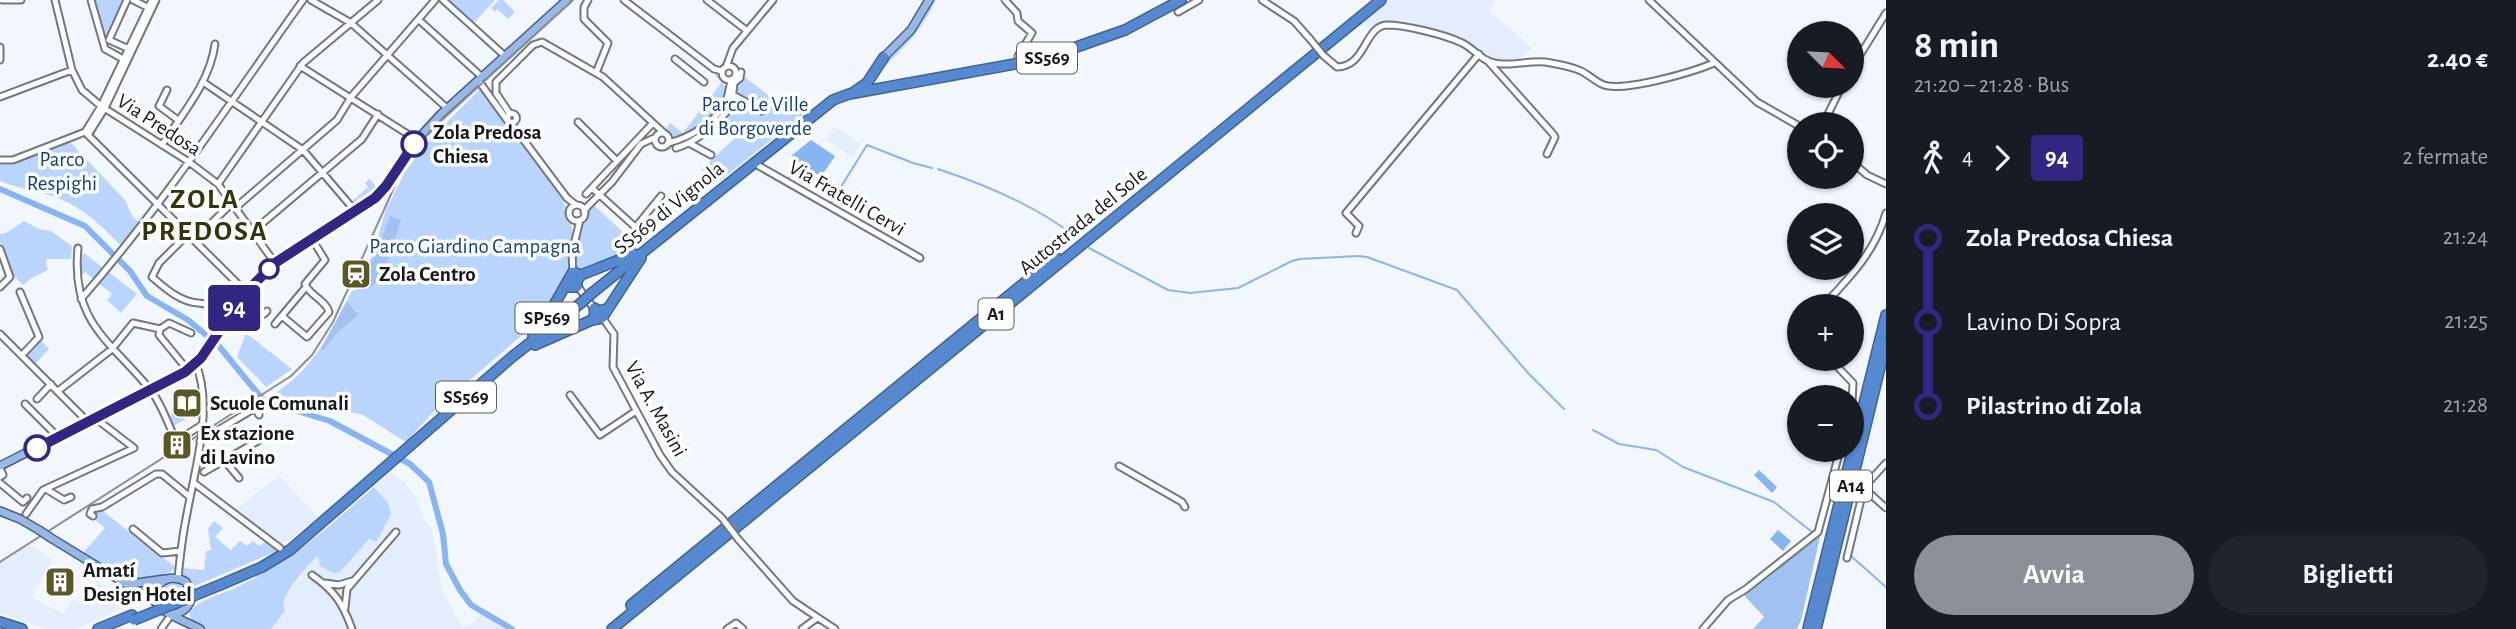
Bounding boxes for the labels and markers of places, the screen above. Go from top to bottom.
place label: Zola Predosa Chiesa [433,122,542,167]
marker: Zola Predosa Chiesa [401,131,427,157]
station icon: Zola Centro [339,257,373,291]
unlabelled marker [259,259,279,279]
place label: Zola Centro [379,264,476,285]
library icon: Scuole Comunali [170,386,204,420]
place label: Scuole Comunali [210,393,349,414]
place label: Ex stazione di Lavino [200,423,295,468]
building icon: Ex stazione di Lavino [160,428,194,462]
unlabelled marker [24,435,50,461]
place label: Amatí Design Hotel [83,560,192,605]
building icon: Amatí Design Hotel [43,565,77,599]

